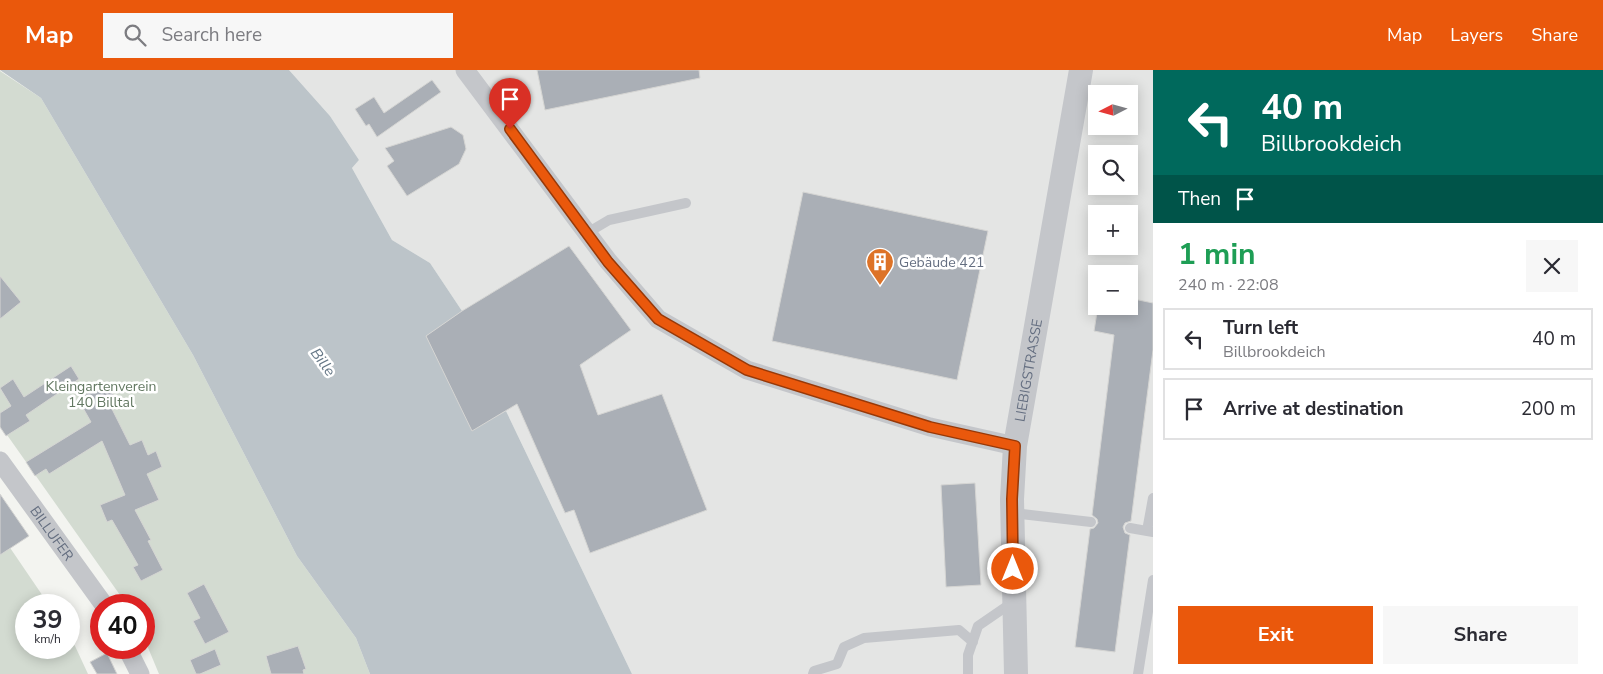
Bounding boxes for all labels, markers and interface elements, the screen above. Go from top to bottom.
search box [103,13,453,58]
text: Map [25,19,73,51]
icon: search [121,21,149,49]
text: Search here [161,22,262,48]
text: Map [1387,23,1422,47]
text: Layers [1450,23,1503,47]
text: Share [1531,23,1578,47]
pin [489,78,531,129]
text: 40 m [1261,84,1343,131]
icon: arrive [496,85,524,113]
north arrow [1088,85,1138,135]
map controls [1088,85,1138,315]
icon: left [1178,90,1243,155]
text: Billbrookdeich [1261,129,1402,159]
button: search [1088,145,1138,195]
icon: arrive [1231,185,1259,213]
text: Then [1178,186,1221,212]
button: + [1088,205,1138,255]
text: 1 min [1178,234,1256,275]
button: close [1526,240,1578,292]
building icon: Gebäude 421 [865,247,895,286]
place label: Gebäude 421 [899,253,984,272]
button: − [1088,265,1138,315]
text: 240 m · 22:08 [1178,274,1279,296]
text: Turn left [1223,315,1298,341]
street label: LIEBIGSTRASSE [1010,317,1047,423]
icon: left [1180,325,1208,353]
text: 40 m [1532,326,1576,352]
text: Billbrookdeich [1223,341,1326,363]
water label: Bille [306,344,340,380]
park label: Kleingartenverein 140 Billtal [46,377,156,412]
icon: arrive [1180,395,1208,423]
text: Arrive at destination [1223,396,1404,422]
text: 200 m [1521,396,1576,422]
street label: BILLUFER [25,502,78,565]
position arrow [986,542,1038,594]
speed limit sign: 40 [90,594,155,659]
text: 39 [32,603,63,637]
button: Exit [1178,606,1373,664]
button: Share [1383,606,1578,664]
text: km/h [34,631,61,647]

